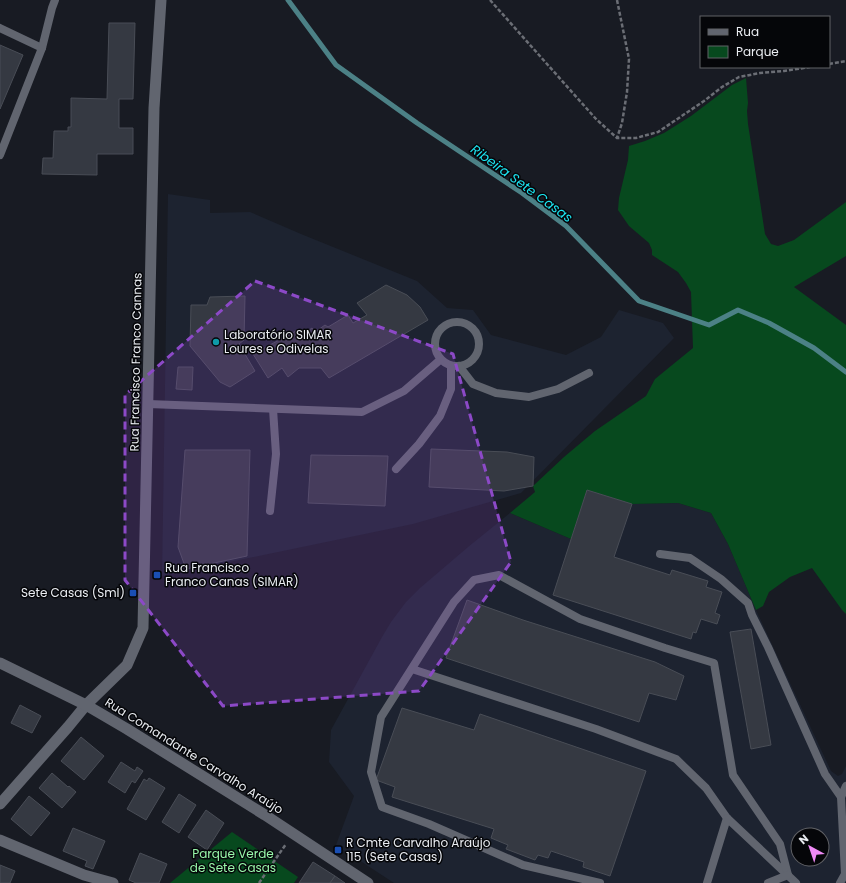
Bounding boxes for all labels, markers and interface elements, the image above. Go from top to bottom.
legend [700,16,830,68]
text: Rua [736,23,759,40]
text: Parque [736,43,779,60]
water label: Ribeira Sete Casas [467,140,577,227]
street label: Rua Francisco Franco Cannas [125,272,146,452]
place label: Laboratório SIMAR Loures e Odivelas [224,326,332,357]
marker: Laboratório SIMAR Loures e Odivelas [211,337,221,347]
place label: Rua Francisco Franco Canas (SIMAR) [165,559,299,590]
marker: Rua Francisco Franco Canas (SIMAR) [152,570,162,580]
place label: Sete Casas (Sml) [21,584,125,601]
marker: Sete Casas (Sml) [128,588,138,598]
street label: Rua Comandante Carvalho Araújo [102,693,287,818]
north arrow [790,827,830,867]
text: N [795,831,812,848]
place label: R Cmte Carvalho Araújo 115 (Sete Casas) [346,834,491,865]
park label: Parque Verde de Sete Casas [190,845,276,876]
marker: R Cmte Carvalho Araújo 115 (Sete Casas) [333,845,343,855]

